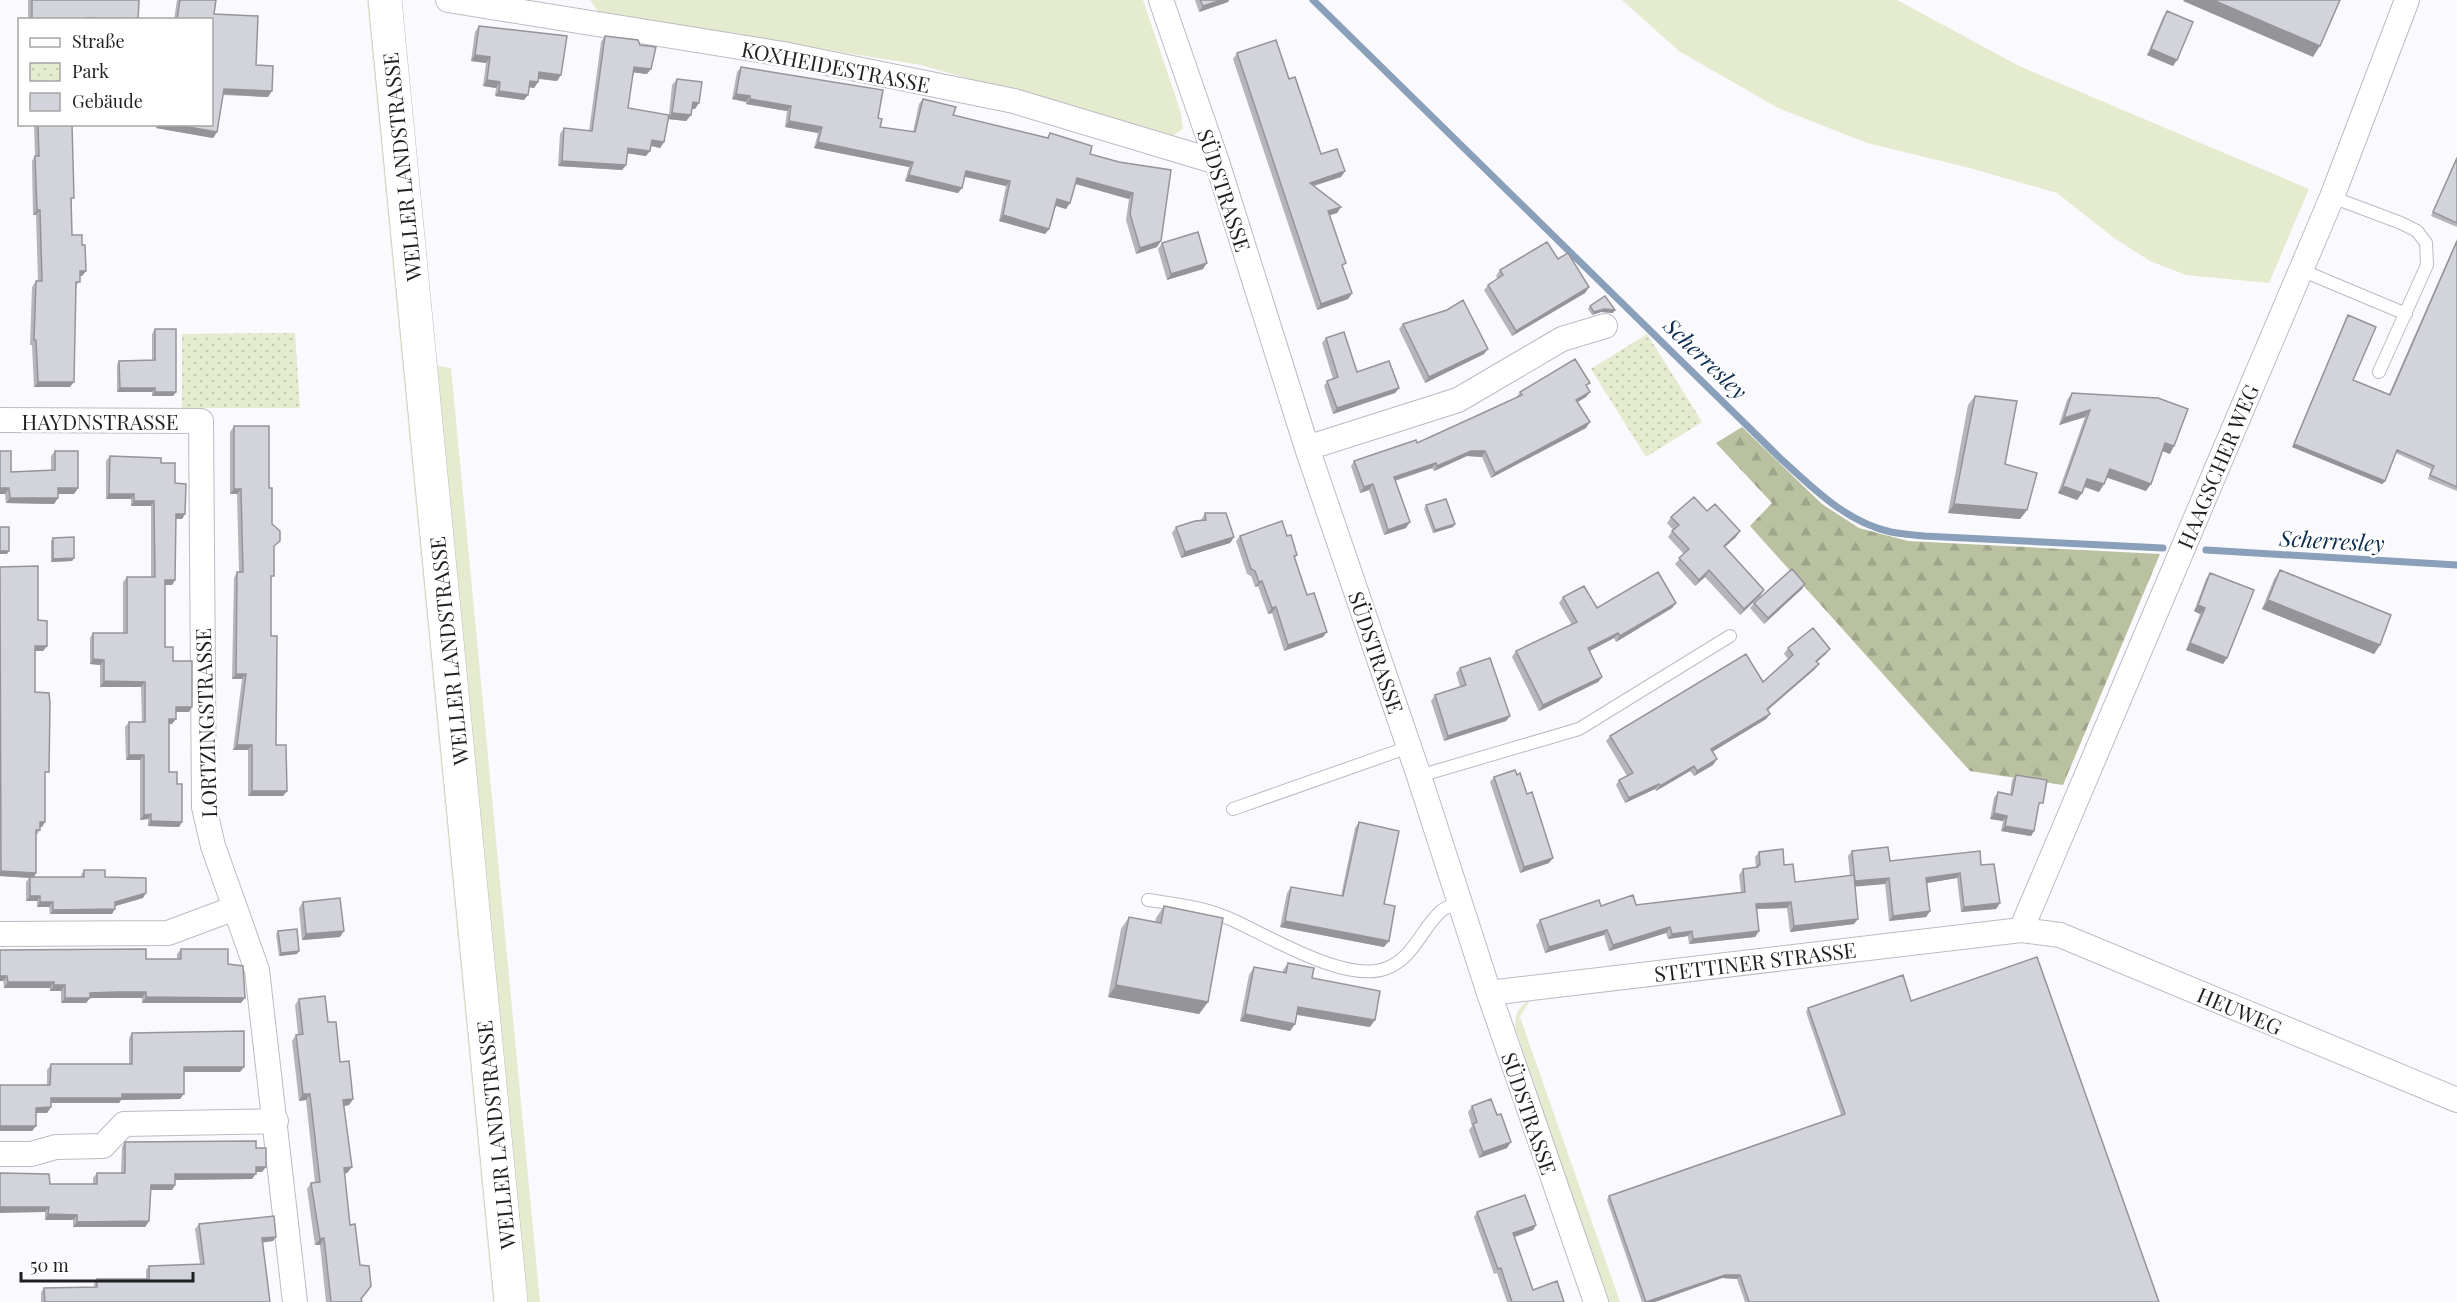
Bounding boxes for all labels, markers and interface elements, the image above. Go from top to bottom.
legend [18,18,213,126]
text: Straße [72,29,125,53]
street label: KOXHEIDESTRASSE [739,34,933,98]
street label: WELLER LANDSTRASSE [375,51,427,284]
text: Park [72,59,109,83]
text: Gebäude [72,89,143,113]
street label: SÜDSTRASSE [1192,125,1258,255]
water label: Scherresley [1657,310,1755,406]
street label: HAAGSCHER WEG [2170,379,2264,552]
street label: HAYDNSTRASSE [22,407,179,435]
water label: Scherresley [2278,522,2386,558]
street label: WELLER LANDSTRASSE [422,535,474,768]
street label: SÜDSTRASSE [1343,587,1411,717]
street label: LORTZINGSTRASSE [188,628,222,818]
street label: STETTINER STRASSE [1652,935,1858,987]
street label: HEUWEG [2193,980,2287,1040]
street label: WELLER LANDSTRASSE [469,1019,521,1252]
street label: SÜDSTRASSE [1496,1048,1564,1178]
scale bar [21,1245,194,1283]
text: 50 m [30,1253,69,1277]

